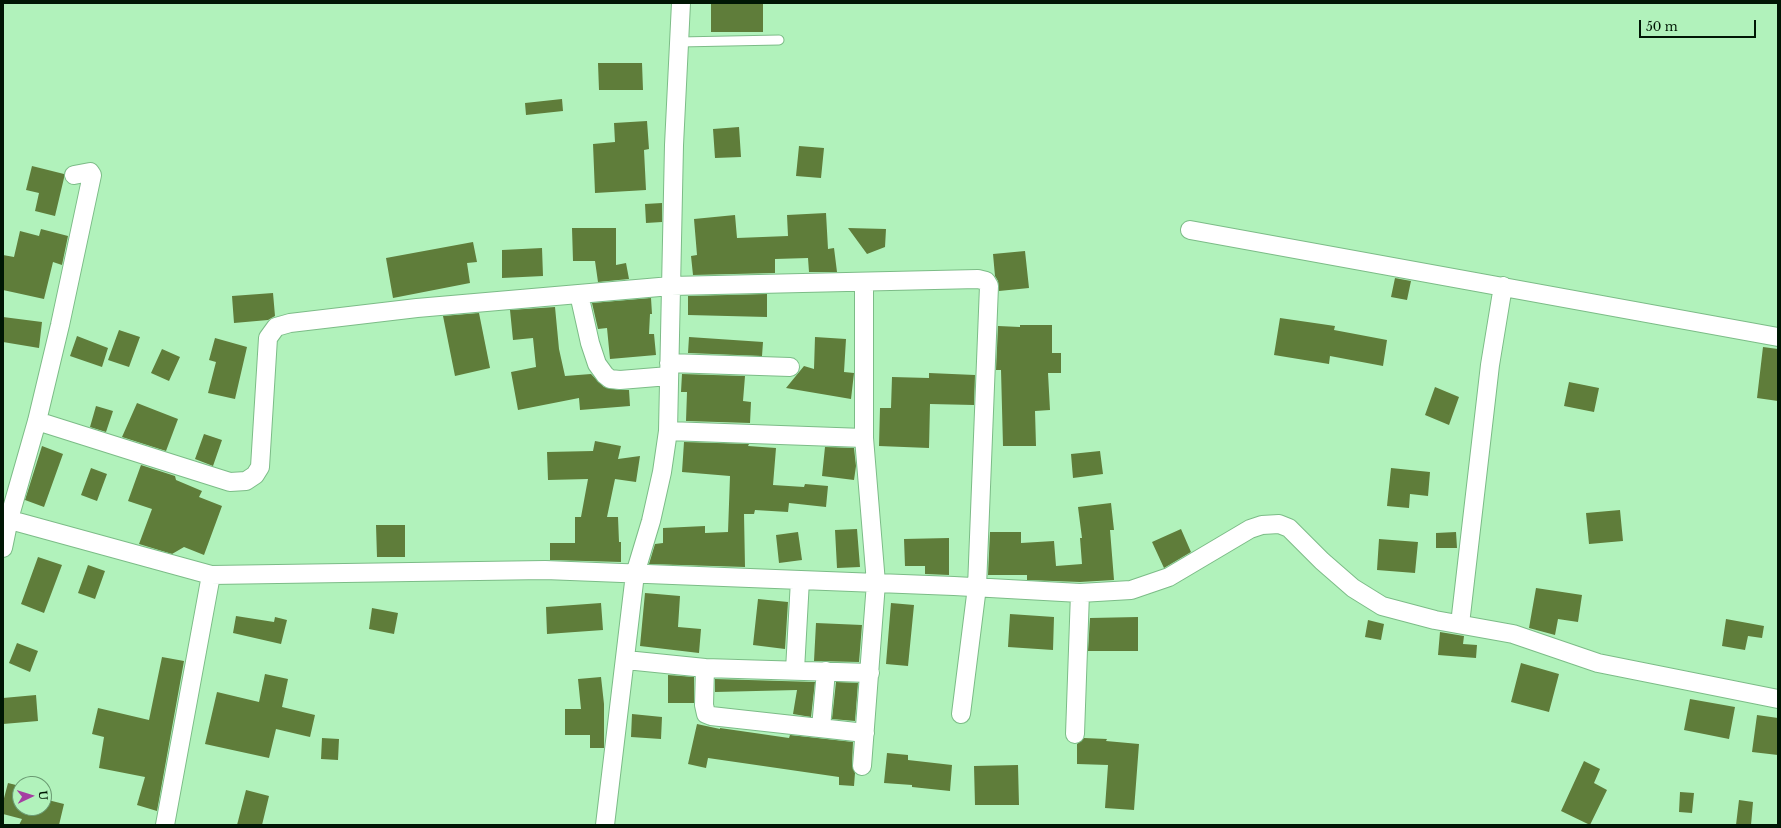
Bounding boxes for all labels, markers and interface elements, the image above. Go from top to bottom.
scale bar [1641,12,1758,38]
text: 50 m [1646,19,1678,34]
north arrow [12,776,52,816]
text: U [36,790,50,801]

